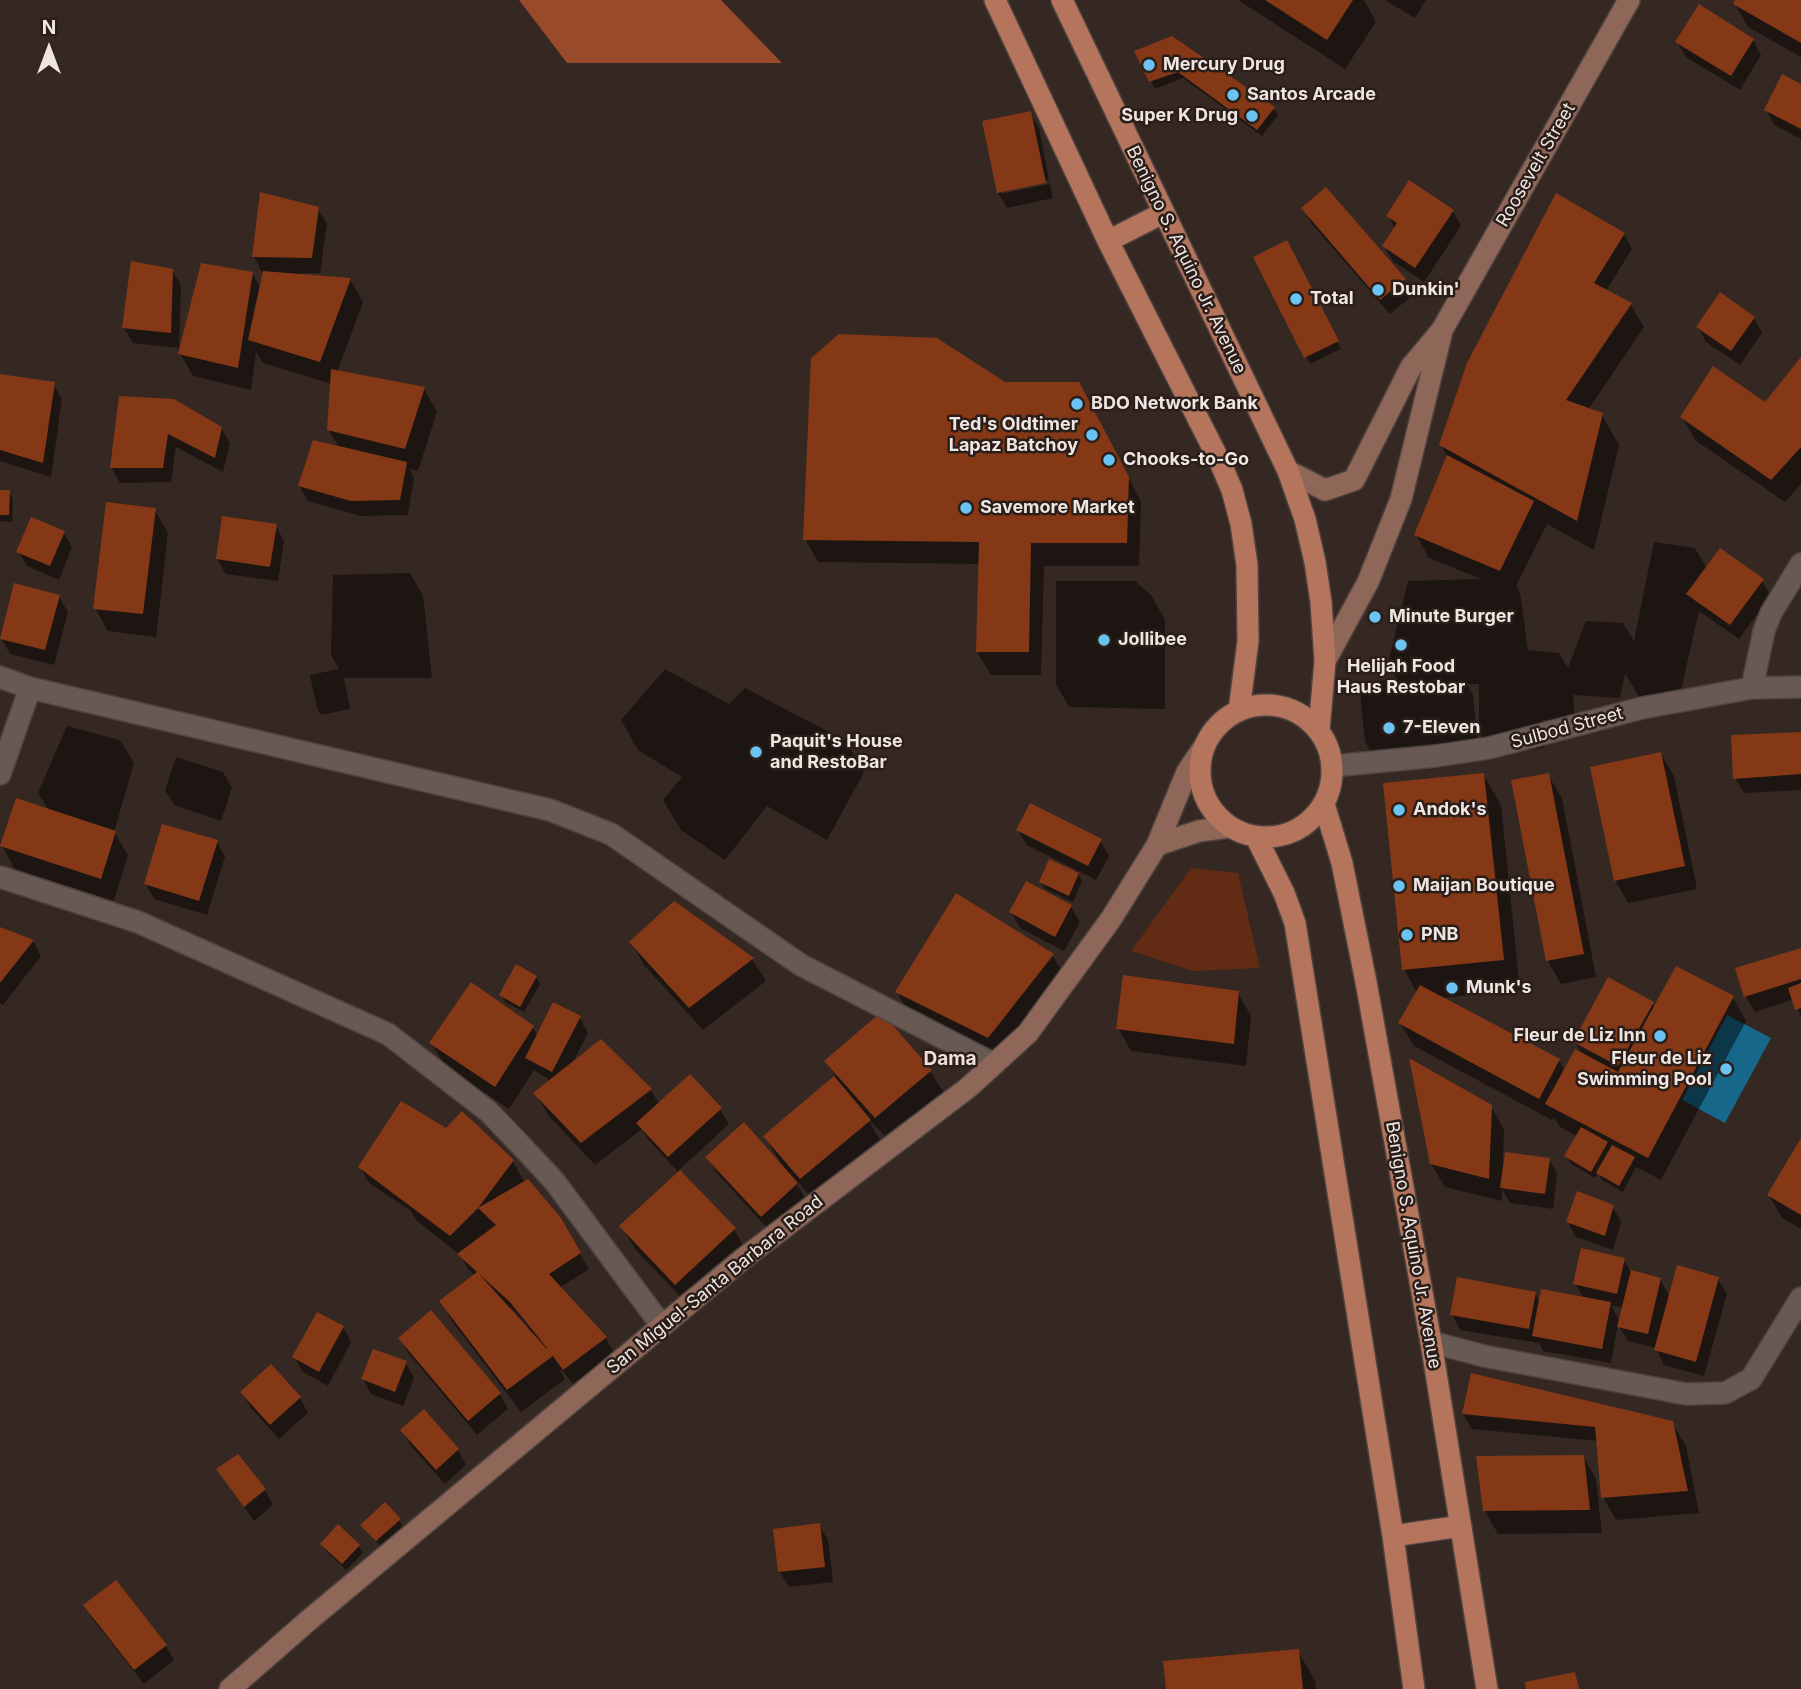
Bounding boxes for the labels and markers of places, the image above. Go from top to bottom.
place label: Mercury Drug [1163,54,1285,76]
marker: Mercury Drug [1141,57,1157,73]
place label: Santos Arcade [1247,84,1376,106]
marker: Santos Arcade [1225,87,1241,103]
place label: Super K Drug [1121,105,1238,127]
marker: Super K Drug [1244,108,1260,124]
place label: Dunkin' [1392,279,1460,301]
marker: Dunkin' [1370,282,1386,298]
place label: Total [1310,288,1354,310]
marker: Total [1288,291,1304,307]
place label: BDO Network Bank [1091,393,1258,415]
marker: BDO Network Bank [1069,396,1085,412]
place label: Ted's Oldtimer Lapaz Batchoy [949,414,1078,457]
marker: Ted's Oldtimer Lapaz Batchoy [1084,427,1100,443]
place label: Chooks-to-Go [1123,449,1249,471]
marker: Chooks-to-Go [1101,452,1117,468]
place label: Savemore Market [980,497,1135,519]
marker: Savemore Market [958,500,974,516]
place label: Minute Burger [1389,606,1514,628]
marker: Minute Burger [1367,609,1383,625]
place label: Jollibee [1118,629,1187,651]
marker: Jollibee [1096,632,1112,648]
marker: Helijah Food Haus Restobar [1393,637,1409,653]
place label: Helijah Food Haus Restobar [1337,656,1465,698]
place label: 7-Eleven [1403,717,1480,739]
marker: 7-Eleven [1381,720,1397,736]
place label: Paquit's House and RestoBar [770,731,903,774]
marker: Paquit's House and RestoBar [748,744,764,760]
place label: Andok's [1413,799,1487,821]
marker: Andok's [1391,802,1407,818]
place label: Maijan Boutique [1413,875,1555,897]
marker: Maijan Boutique [1391,878,1407,894]
place label: PNB [1421,924,1458,946]
marker: PNB [1399,927,1415,943]
place label: Munk's [1466,977,1532,999]
marker: Munk's [1444,980,1460,996]
place label: Fleur de Liz Inn [1514,1025,1646,1047]
marker: Fleur de Liz Inn [1652,1028,1668,1044]
place label: Fleur de Liz Swimming Pool [1577,1048,1712,1090]
marker: Fleur de Liz Swimming Pool [1718,1061,1734,1077]

